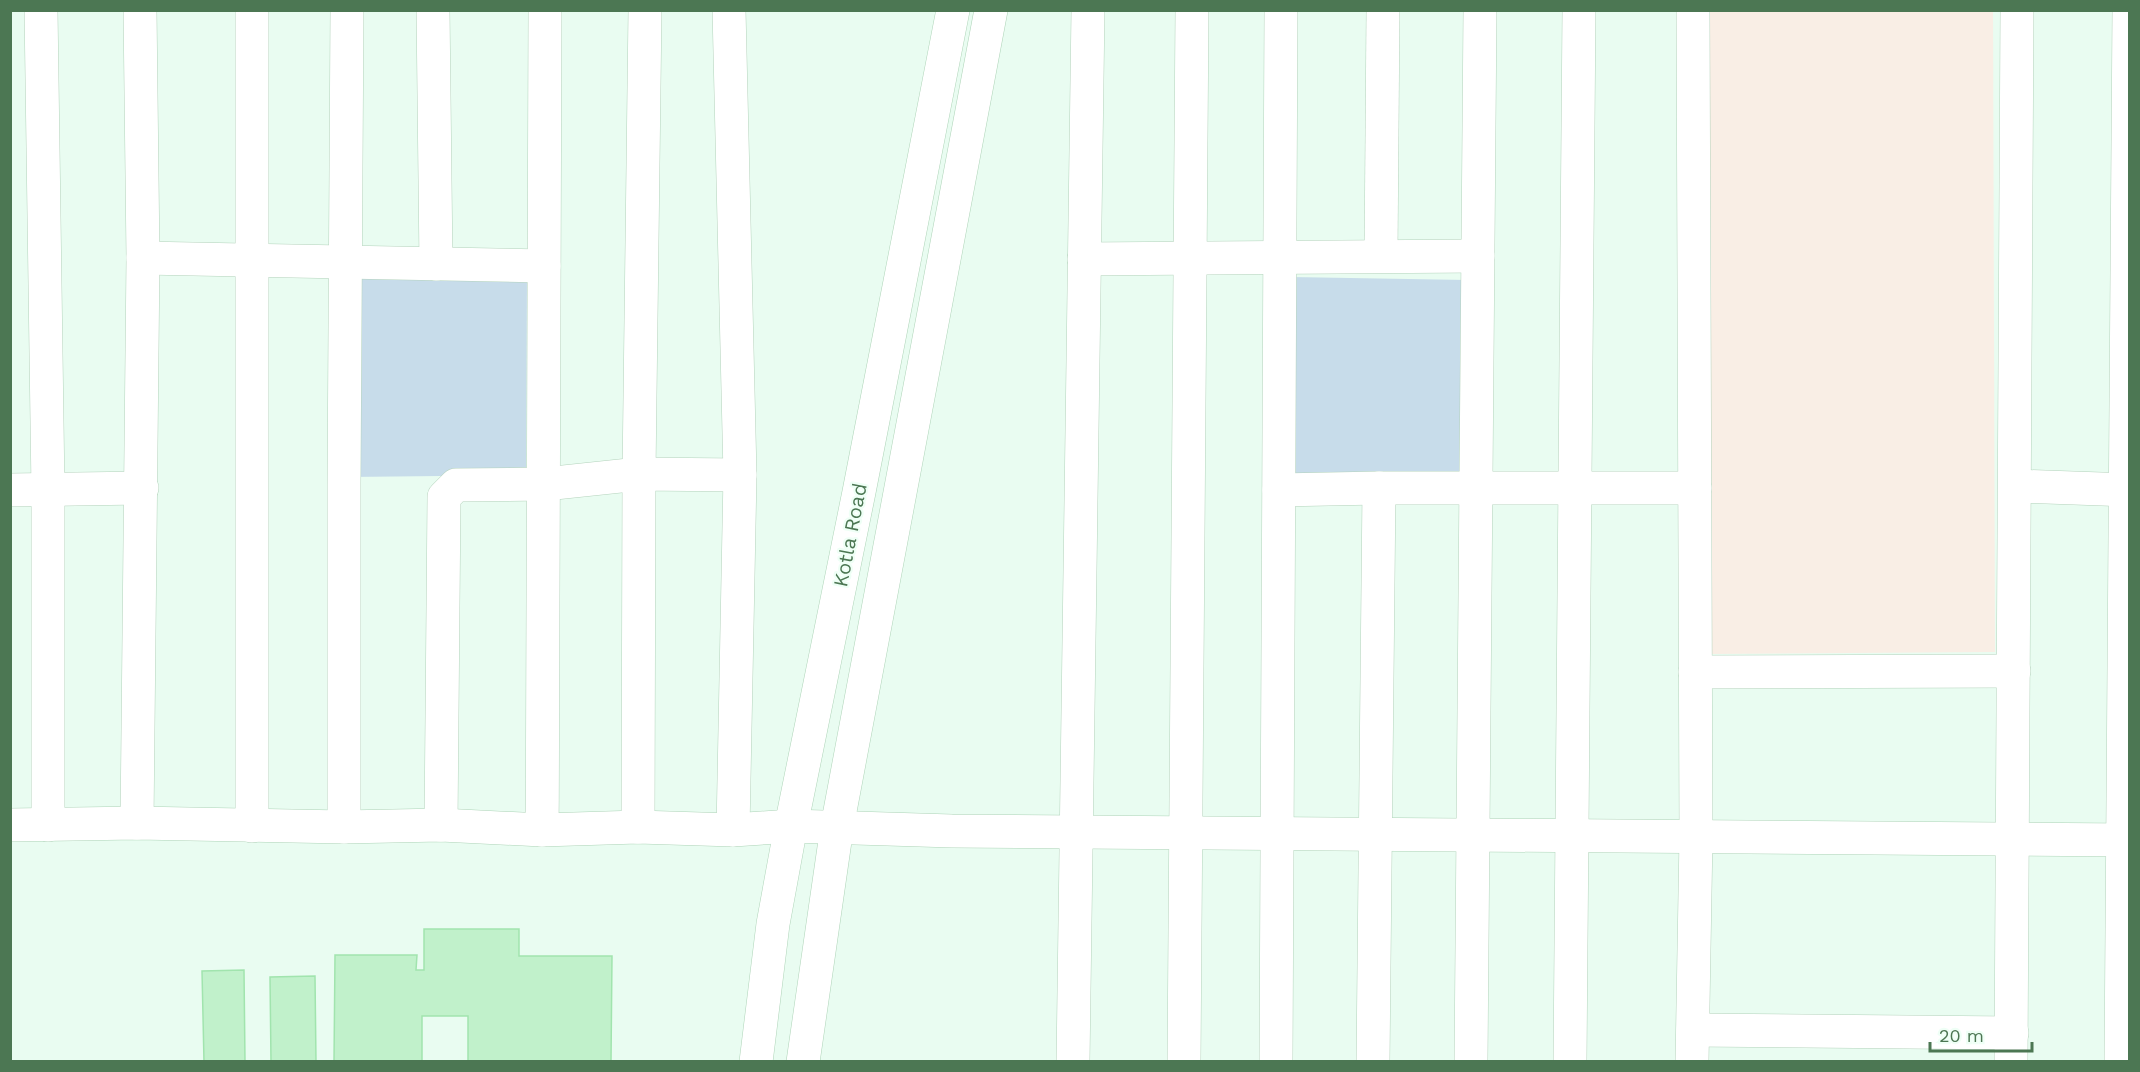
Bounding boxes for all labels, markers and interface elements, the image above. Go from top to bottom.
street label: Kotla Road [828,481,872,589]
scale bar [1930,1015,2032,1053]
text: 20 m [1939,1025,1984,1046]

